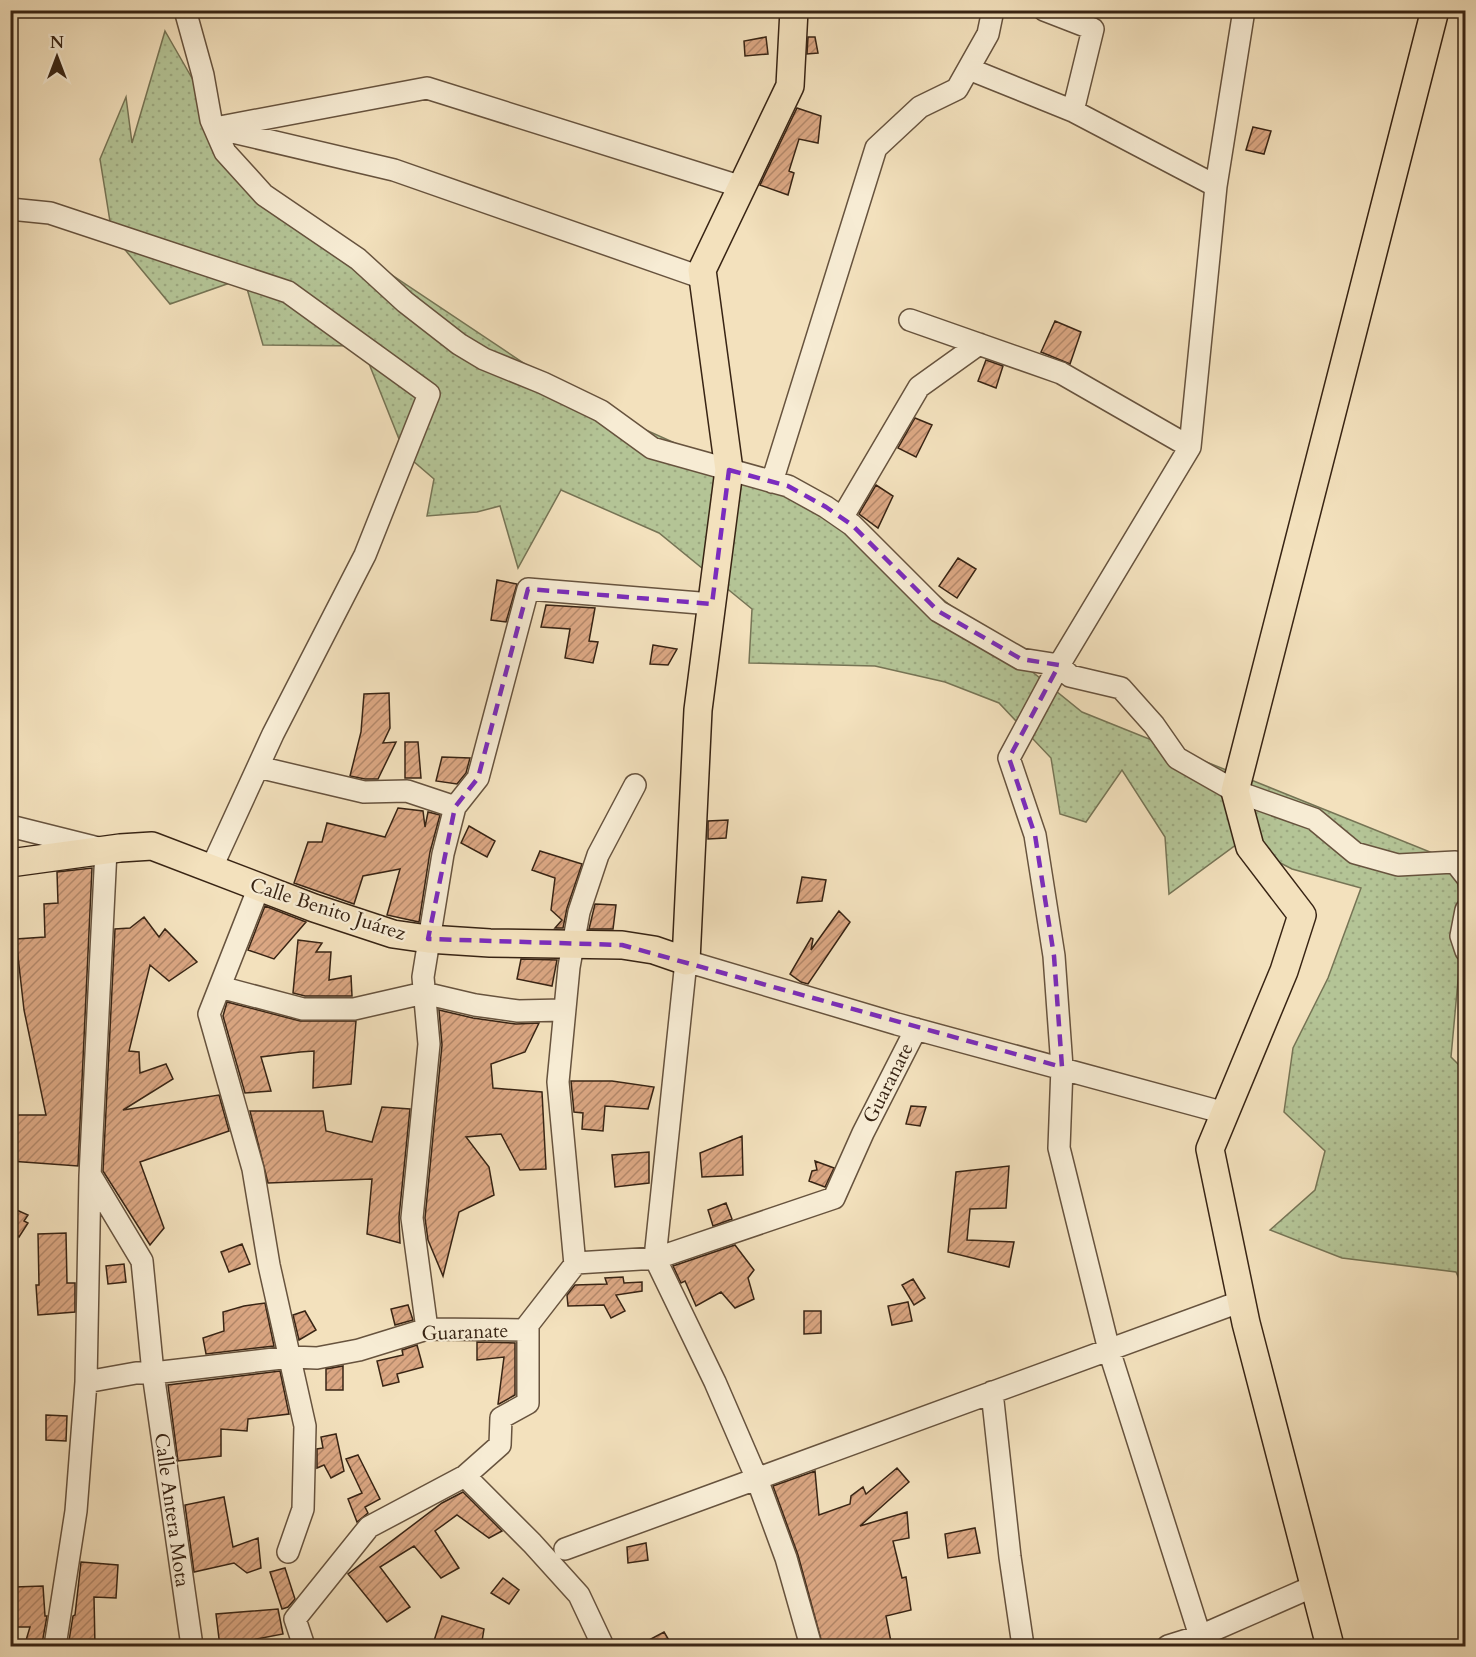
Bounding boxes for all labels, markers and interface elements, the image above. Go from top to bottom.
north arrow [27,27,87,87]
text: N [50,32,64,54]
street label: Calle Benito Juárez [247,871,409,947]
street label: Guaranate [856,1038,920,1128]
street label: Guaranate [421,1317,509,1347]
street label: Calle Antera Mota [148,1431,196,1589]

